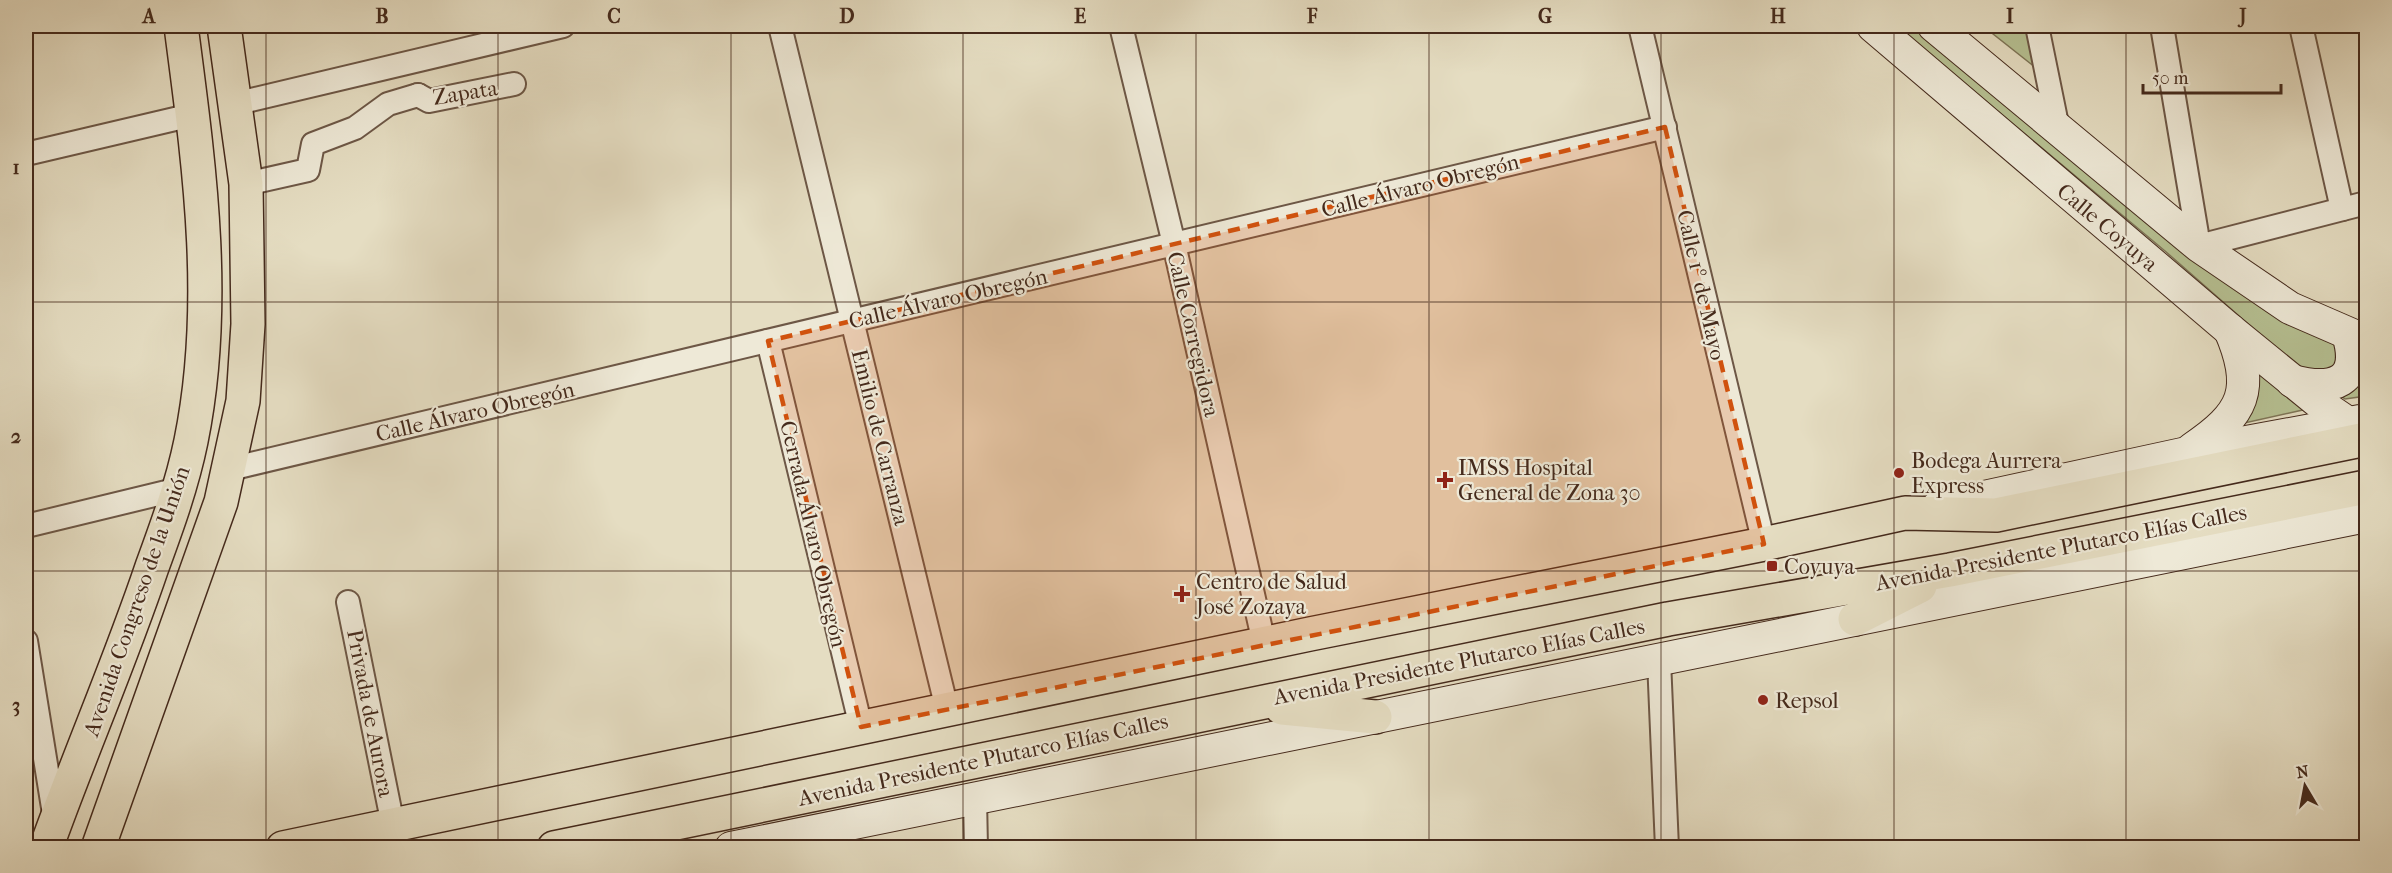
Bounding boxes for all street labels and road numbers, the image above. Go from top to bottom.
street label: Zapata [431,75,500,111]
street label: Calle Álvaro Obregón [1318,148,1522,223]
street label: Calle Coyuya [2052,178,2164,278]
street label: Calle 1º de Mayo [1671,208,1731,363]
street label: Calle Corregidora [1161,249,1225,420]
street label: Calle Álvaro Obregón [846,262,1050,334]
street label: Emilio de Carranza [846,346,915,529]
street label: Calle Álvaro Obregón [373,375,577,447]
street label: Cerrada Álvaro Obregón [774,418,853,650]
street label: Avenida Congreso de la Unión [78,462,196,741]
street label: Avenida Presidente Plutarco Elías Calles [1872,499,2249,597]
street label: Avenida Presidente Plutarco Elías Calles [1270,613,1647,711]
street label: Privada de Aurora [341,627,399,800]
street label: Avenida Presidente Plutarco Elías Calles [795,708,1171,812]

